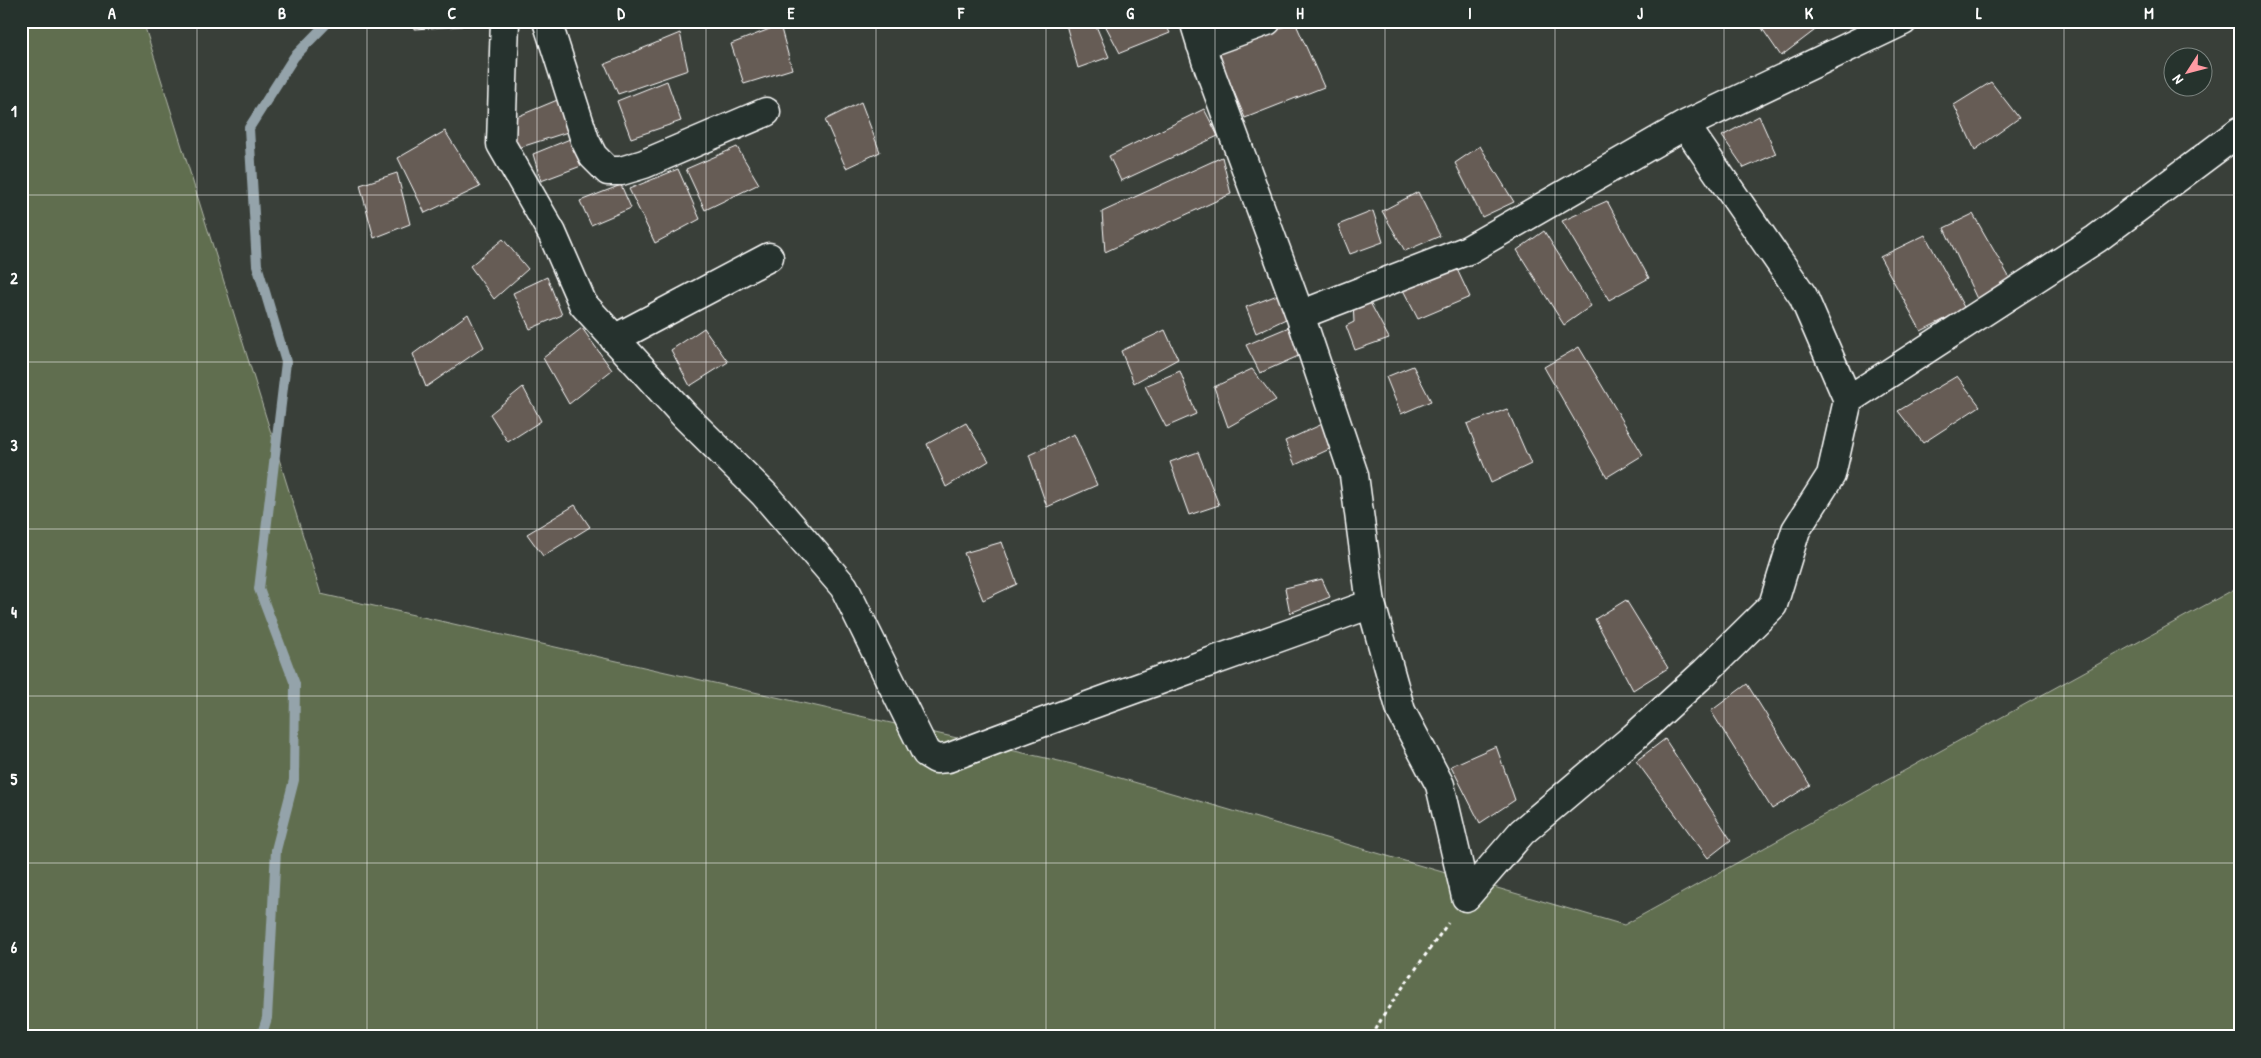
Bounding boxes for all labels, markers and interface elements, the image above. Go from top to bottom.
text: A [108,2,116,24]
text: B [278,2,286,24]
text: C [448,2,457,24]
text: D [617,2,625,24]
text: E [787,2,795,24]
text: F [957,2,965,24]
text: G [1126,2,1134,24]
text: H [1296,2,1304,24]
text: I [1468,2,1472,24]
text: J [1637,2,1643,24]
text: K [1805,2,1814,24]
text: L [1976,2,1982,24]
text: M [2144,2,2154,24]
north arrow [2164,48,2214,98]
text: N [2167,71,2187,89]
text: 1 [11,100,17,122]
text: 2 [10,267,18,289]
text: 3 [10,434,18,456]
text: 4 [11,601,17,623]
text: 5 [11,768,18,790]
text: 6 [11,936,18,958]

